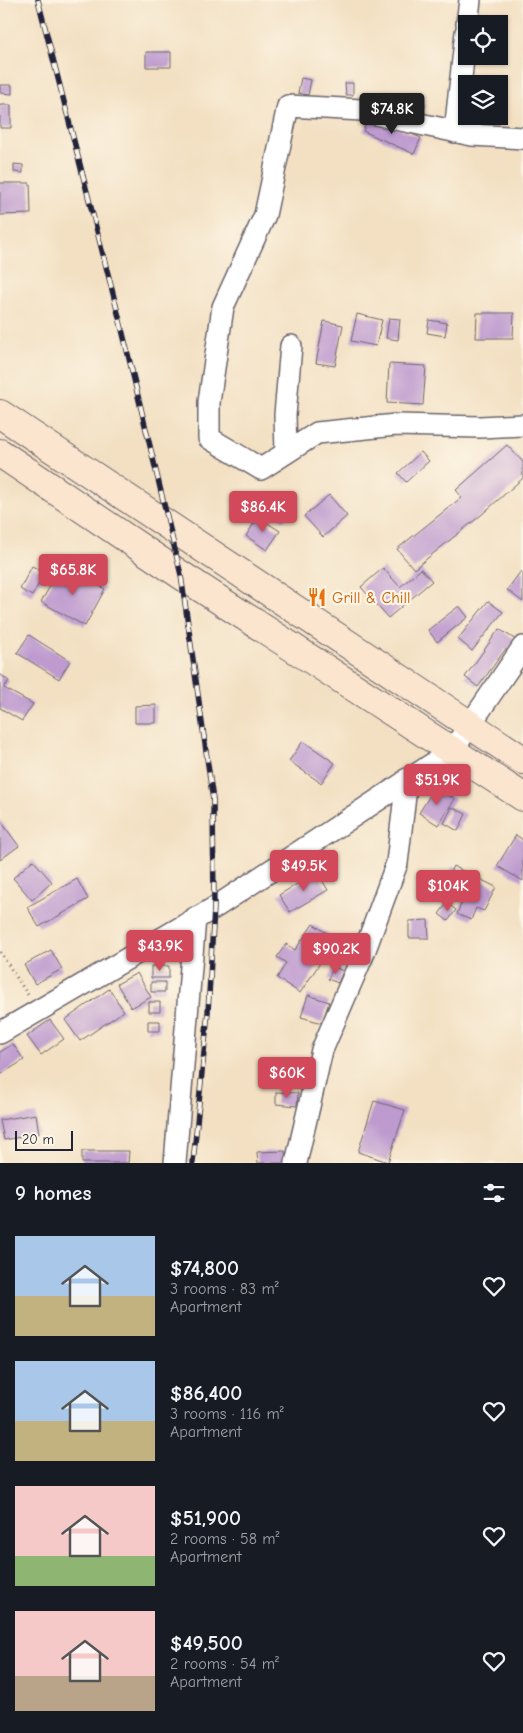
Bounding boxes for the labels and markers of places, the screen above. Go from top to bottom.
pin: $74.8K [351,92,433,135]
pin: $86.4K [222,490,304,533]
pin: $65.8K [32,554,114,596]
restaurant icon: Grill & Chill [306,586,328,608]
place label: Grill & Chill [332,589,410,607]
pin: $51.9K [396,764,478,806]
pin: $49.5K [263,850,345,892]
pin: $104K [413,870,483,912]
pin: $43.9K [119,930,201,972]
pin: $90.2K [295,932,377,975]
pin: $60K [257,1056,317,1099]

